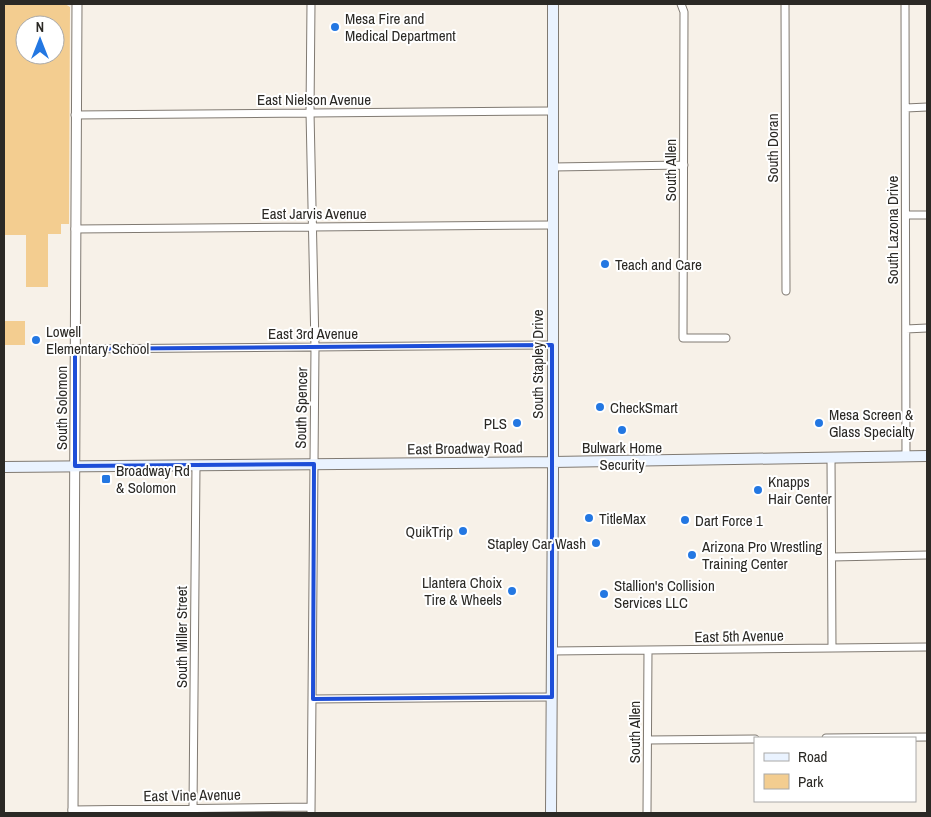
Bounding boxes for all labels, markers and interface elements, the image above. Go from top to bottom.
place label: Mesa Fire and Medical Department [345,8,456,46]
north arrow [15,15,65,65]
text: N [36,18,44,36]
marker: Mesa Fire and Medical Department [329,21,341,33]
street label: East Nielson Avenue [257,89,371,110]
street label: South Doran [762,113,783,183]
street label: South Allen [660,139,681,201]
street label: South Lazona Drive [882,175,903,284]
street label: East Jarvis Avenue [261,203,367,224]
place label: Teach and Care [615,254,702,275]
marker: Teach and Care [599,258,611,270]
street label: South Stapley Drive [527,309,548,419]
place label: Lowell Elementary School [46,321,149,359]
street label: East 3rd Avenue [268,323,358,344]
marker: Lowell Elementary School [30,334,42,346]
street label: South Solomon [51,366,72,450]
street label: South Spencer [290,367,312,449]
place label: CheckSmart [610,397,678,418]
marker: CheckSmart [594,401,606,413]
place label: Mesa Screen & Glass Specialty [829,404,915,442]
place label: PLS [484,413,507,434]
marker: PLS [511,417,523,429]
marker: Mesa Screen & Glass Specialty [813,417,825,429]
marker: Bulwark Home Security [616,424,628,436]
street label: East Broadway Road [407,436,523,460]
place label: Bulwark Home Security [582,437,662,475]
place label: Broadway Rd & Solomon [116,460,190,498]
place label: Knapps Hair Center [768,471,832,509]
marker: Broadway Rd & Solomon [100,473,112,485]
marker: Knapps Hair Center [752,484,764,496]
place label: TitleMax [599,508,647,529]
place label: Dart Force 1 [695,510,763,531]
marker: TitleMax [583,512,595,524]
marker: Dart Force 1 [679,514,691,526]
place label: QuikTrip [406,521,453,542]
marker: QuikTrip [457,525,469,537]
place label: Stapley Car Wash [487,533,586,554]
place label: Arizona Pro Wrestling Training Center [701,536,822,574]
marker: Stapley Car Wash [590,537,602,549]
marker: Arizona Pro Wrestling Training Center [686,549,698,561]
place label: Llantera Choix Tire & Wheels [422,572,503,610]
place label: Stallion's Collision Services LLC [614,575,715,613]
street label: South Miller Street [171,585,192,688]
marker: Llantera Choix Tire & Wheels [506,585,518,597]
marker: Stallion's Collision Services LLC [598,588,610,600]
street label: East 5th Avenue [694,625,784,647]
street label: South Allen [624,701,645,763]
legend [754,737,916,802]
text: Road [798,746,827,767]
text: Park [798,771,824,792]
street label: East Vine Avenue [143,784,241,806]

